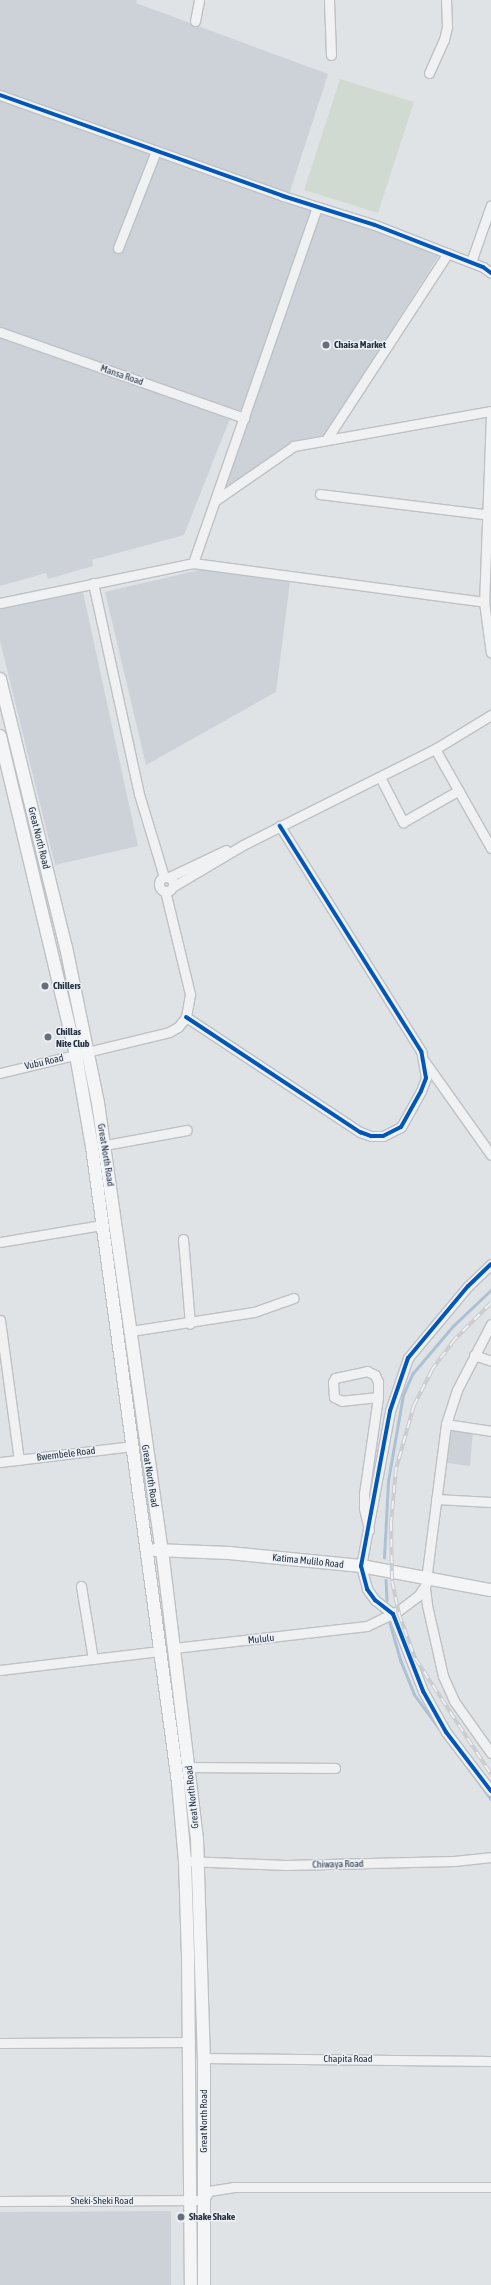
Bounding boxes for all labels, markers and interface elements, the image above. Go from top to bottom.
place label: Chaisa Market [334,339,386,351]
marker: Chaisa Market [321,340,331,350]
street label: Mansa Road [99,362,145,388]
street label: Great North Road [26,806,52,870]
place label: Chillers [53,980,81,992]
marker: Chillers [40,981,50,991]
place label: Chillas Nite Club [56,1025,90,1048]
marker: Chillas Nite Club [43,1032,53,1042]
street label: Vubu Road [23,1052,65,1072]
street label: Great North Road [95,1123,117,1187]
street label: Bwembele Road [36,1444,96,1464]
street label: Great North Road [139,1444,161,1508]
street label: Katima Mulilo Road [272,1551,344,1571]
street label: Mululu [247,1632,275,1646]
street label: Great North Road [183,1765,201,1829]
street label: Chiwaya Road [312,1858,364,1870]
street label: Chapita Road [323,2053,373,2065]
street label: Great North Road [198,2089,210,2153]
street label: Sheki-Sheki Road [71,2195,133,2207]
place label: Shake Shake [189,2211,235,2223]
marker: Shake Shake [176,2212,186,2222]

